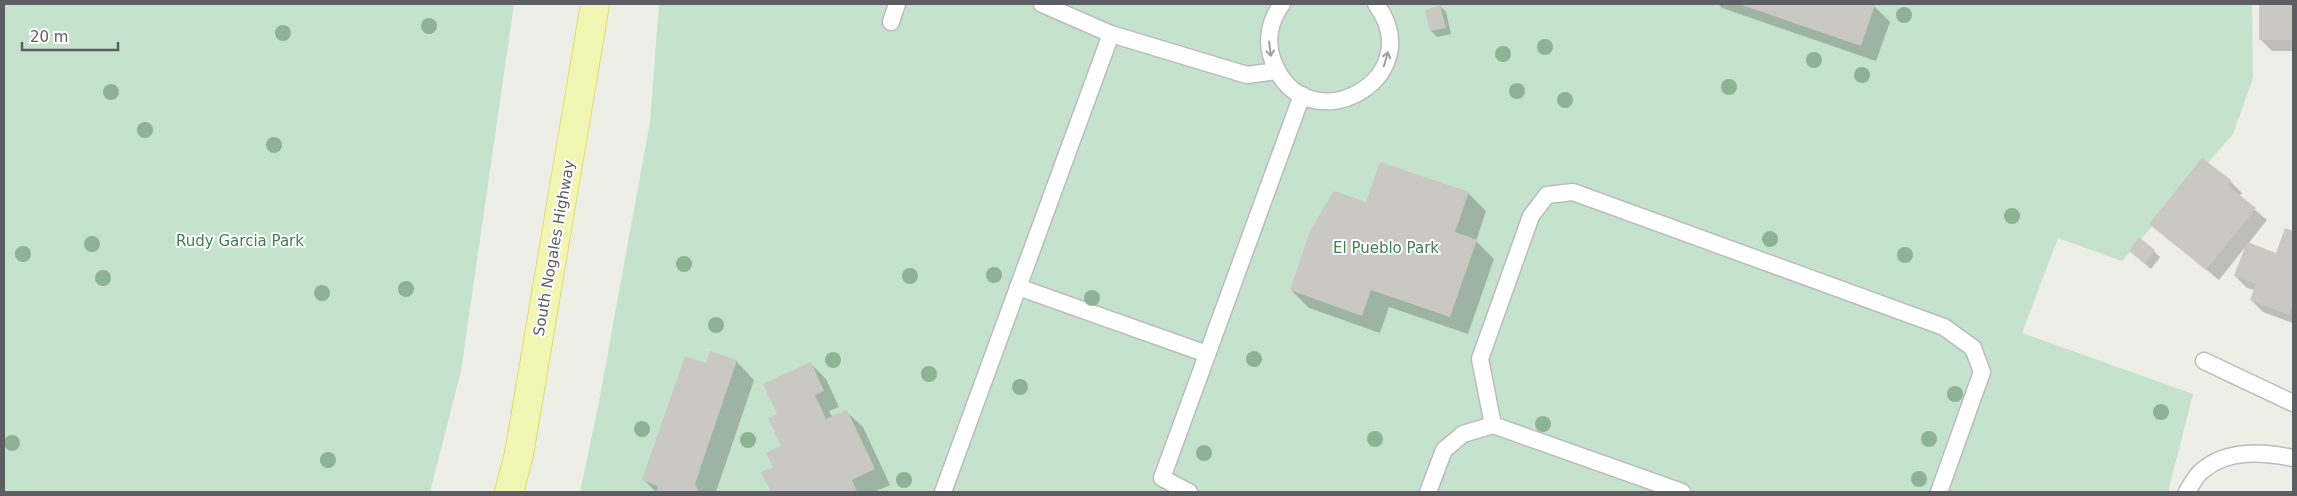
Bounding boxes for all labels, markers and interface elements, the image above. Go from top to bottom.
scale bar [22,20,119,52]
text: 20 m [30,28,68,46]
one-way arrow [1265,41,1275,57]
one-way arrow [1381,52,1391,68]
street label: South Nogales Highway [530,159,578,337]
park label: Rudy Garcia Park [176,232,304,250]
park label: El Pueblo Park [1333,239,1439,257]

